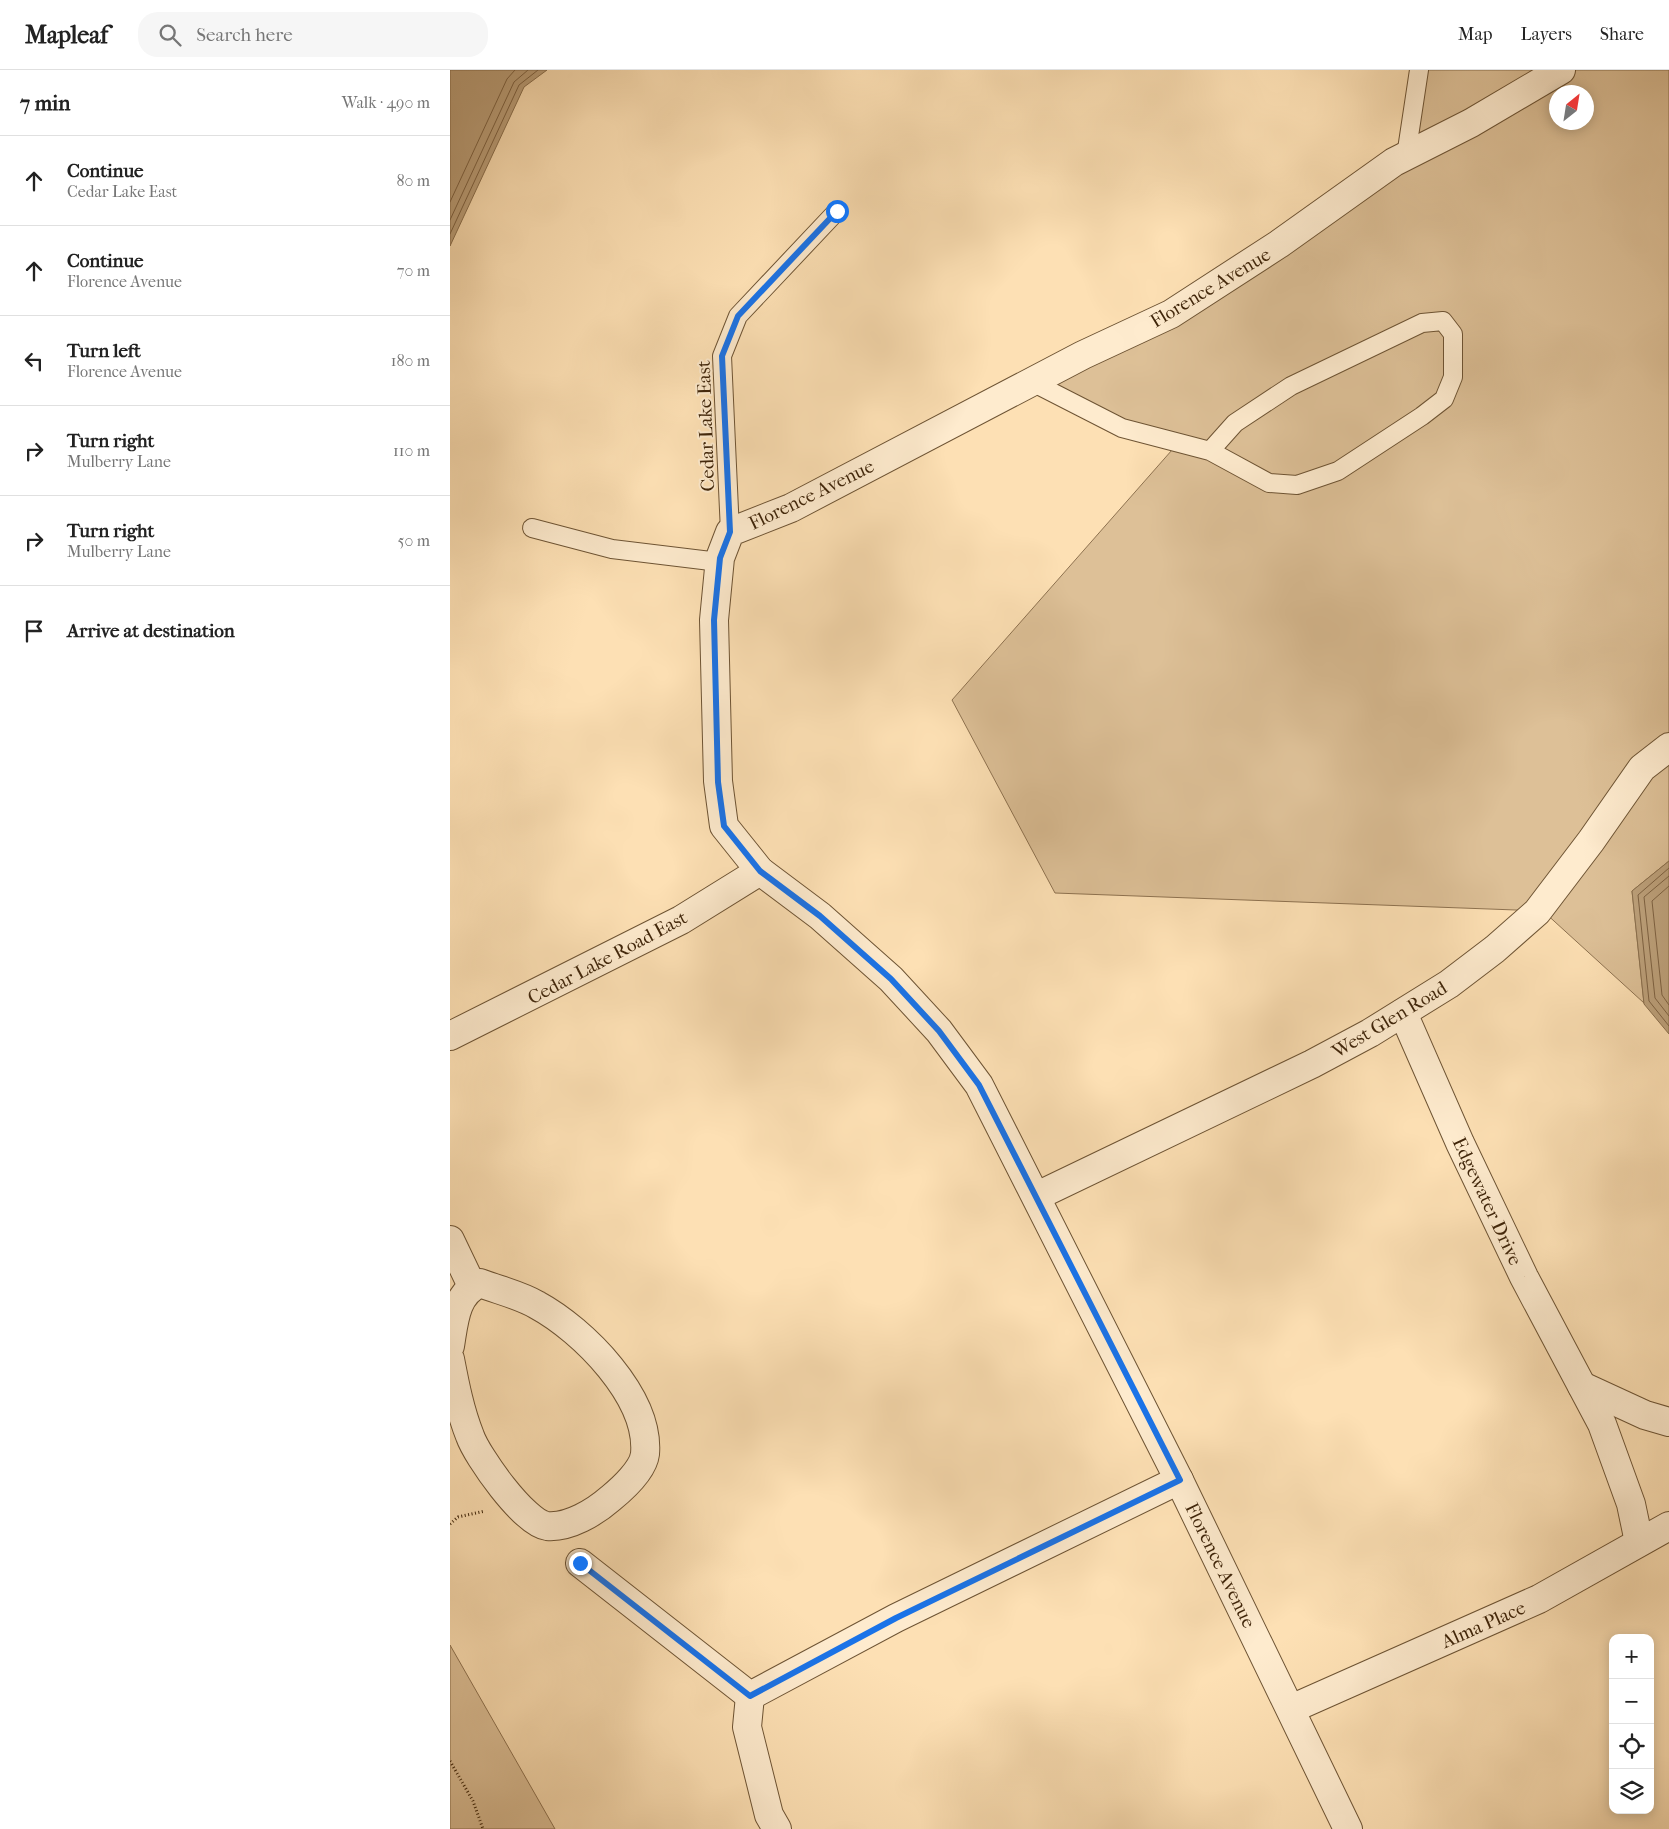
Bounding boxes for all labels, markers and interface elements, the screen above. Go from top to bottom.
search box [138,12,488,57]
text: Mapleaf [25,21,108,49]
icon: search [156,21,184,49]
text: Search here [196,24,293,46]
text: Map [1458,24,1492,45]
text: Layers [1520,24,1572,45]
text: Share [1600,24,1644,45]
north arrow [1549,85,1594,130]
text: 7 min [20,91,71,115]
text: Walk · 490 m [342,93,430,112]
text: Continue [67,160,143,182]
icon: ahead [20,167,48,195]
text: 80 m [396,171,430,190]
text: Cedar Lake East [67,182,177,201]
route start [826,200,849,223]
street label: Florence Avenue [1146,243,1275,332]
text: Continue [67,250,143,272]
icon: ahead [20,257,48,285]
text: 70 m [397,261,430,280]
text: Florence Avenue [67,272,182,291]
text: Turn left [67,340,141,362]
icon: left [20,347,48,375]
text: 180 m [391,351,430,370]
street label: Cedar Lake East [693,360,719,492]
text: Florence Avenue [67,362,182,381]
text: Turn right [67,430,154,452]
icon: right [20,437,48,465]
text: 110 m [393,441,430,460]
text: Mulberry Lane [67,452,171,471]
street label: Florence Avenue [745,455,878,535]
text: Turn right [67,520,154,542]
icon: right [20,527,48,555]
text: 50 m [398,531,430,550]
text: Mulberry Lane [67,542,171,561]
icon: arrive [20,617,48,645]
text: Arrive at destination [67,620,235,642]
street label: Cedar Lake Road East [524,906,691,1009]
street label: West Glen Road [1327,977,1451,1063]
street label: Edgewater Drive [1448,1134,1526,1269]
street label: Florence Avenue [1180,1499,1260,1632]
route end [569,1552,592,1575]
street label: Alma Place [1437,1597,1529,1654]
map controls [1609,1634,1654,1814]
button: + [1609,1634,1654,1679]
button: − [1609,1679,1654,1724]
button: locate [1609,1724,1654,1769]
button: layers [1609,1769,1654,1814]

